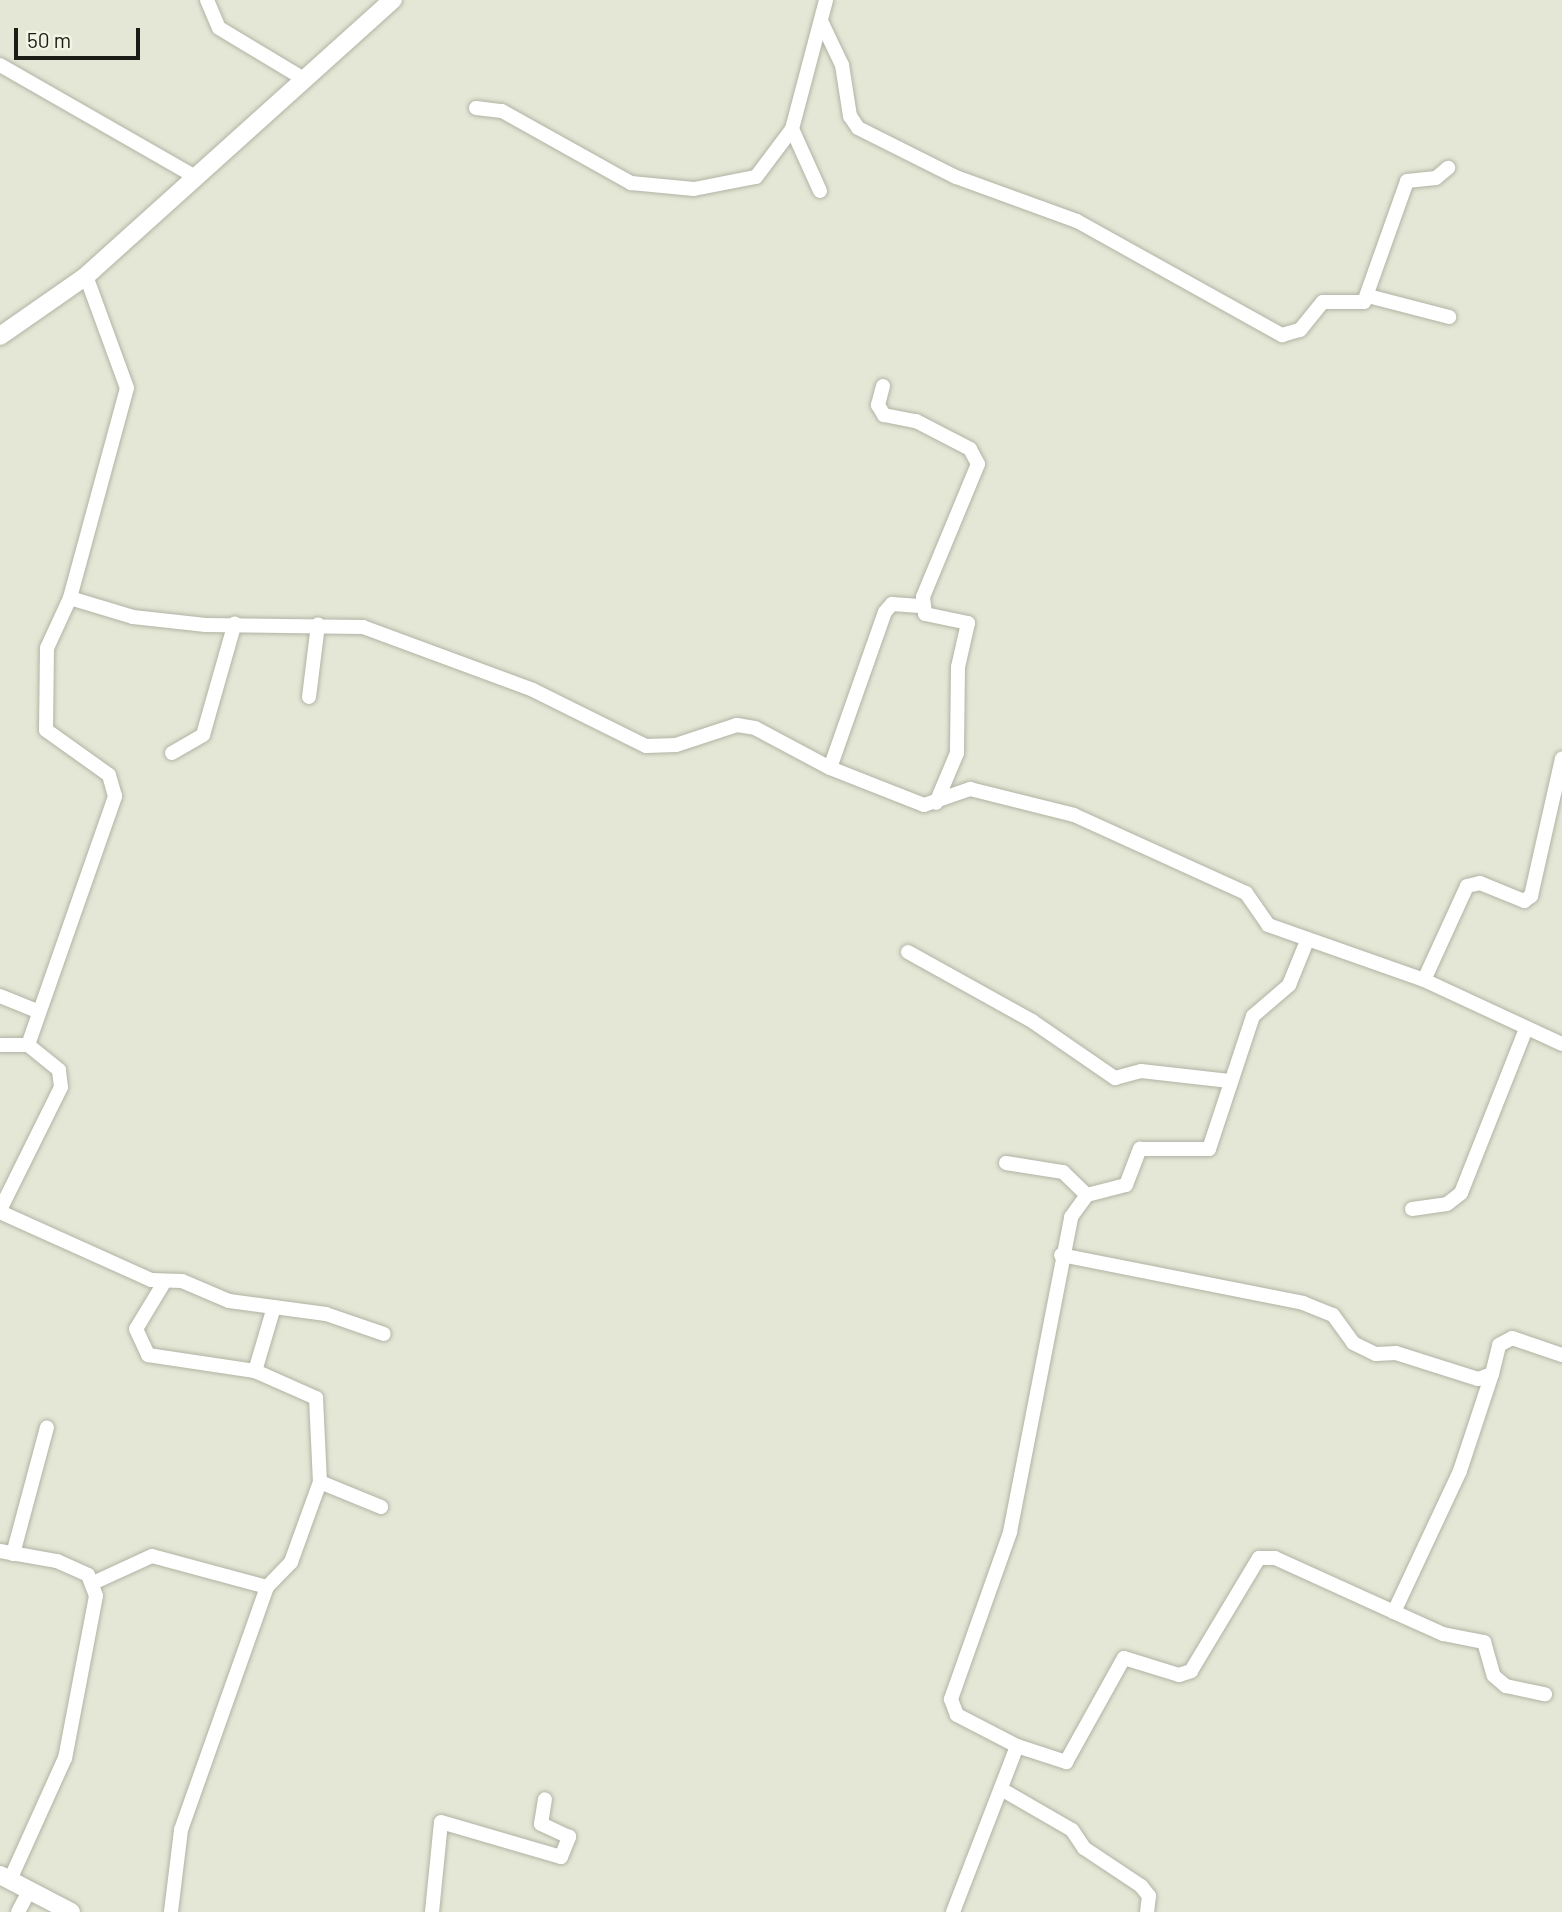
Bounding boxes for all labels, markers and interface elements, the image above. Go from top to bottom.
scale bar [18,14,144,58]
text: 50 m [27,27,71,52]

